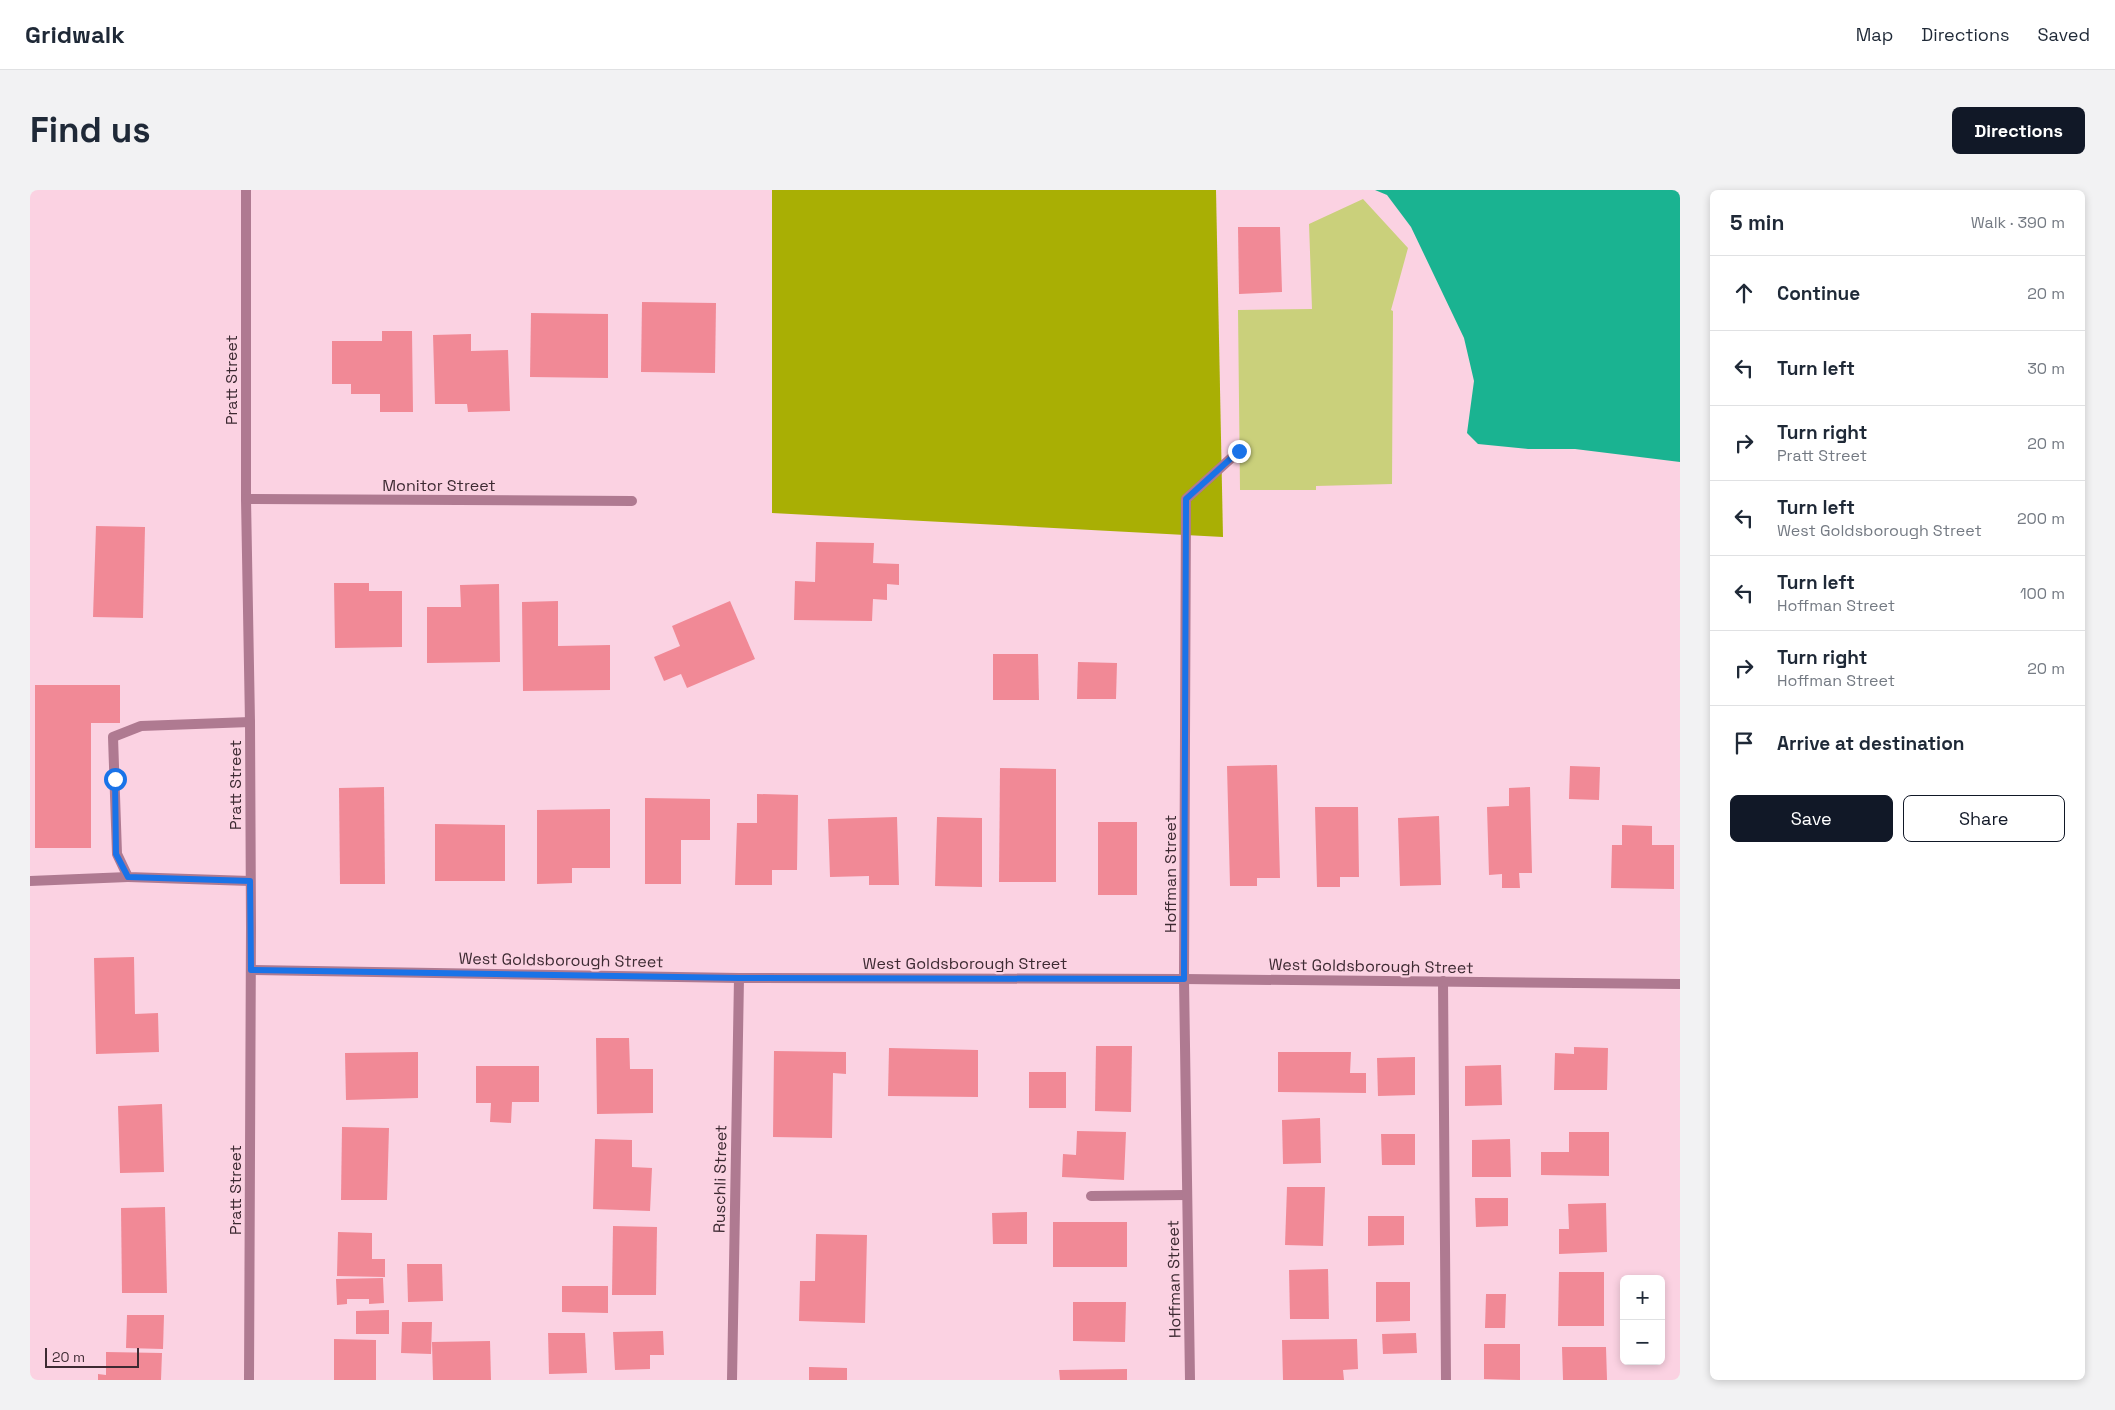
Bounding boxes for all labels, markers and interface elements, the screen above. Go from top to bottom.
text: Gridwalk [25,19,125,50]
text: Map [1856,23,1893,46]
text: Directions [1921,23,2010,46]
text: Saved [2038,23,2090,46]
button: Directions [1952,107,2085,154]
text: Find us [30,108,151,152]
text: 5 min [1730,209,1784,236]
text: Walk · 390 m [1971,212,2065,233]
icon: ahead [1730,279,1758,307]
text: Continue [1777,281,1860,306]
text: 20 m [2027,283,2065,304]
street label: Pratt Street [221,335,242,425]
icon: left [1730,354,1758,382]
text: Turn left [1777,356,1855,381]
text: 30 m [2027,358,2065,379]
text: Turn right [1777,420,1867,445]
icon: right [1730,429,1758,457]
text: 20 m [2027,433,2065,454]
route end [1228,440,1251,463]
text: Pratt Street [1777,445,1867,466]
street label: Monitor Street [382,475,496,496]
text: Turn left [1777,495,1855,520]
icon: left [1730,504,1758,532]
text: 200 m [2017,508,2065,529]
text: West Goldsborough Street [1777,520,1982,541]
text: Turn left [1777,570,1855,595]
icon: left [1730,579,1758,607]
text: 100 m [2020,583,2065,604]
text: Hoffman Street [1777,595,1895,616]
text: Turn right [1777,645,1867,670]
icon: right [1730,654,1758,682]
text: 20 m [2027,658,2065,679]
text: Hoffman Street [1777,670,1895,691]
icon: arrive [1730,729,1758,757]
text: Arrive at destination [1777,731,1965,756]
street label: Pratt Street [225,740,246,830]
route start [104,768,127,791]
button: Save [1730,795,1893,842]
button: Share [1903,795,2065,842]
street label: Hoffman Street [1160,815,1181,933]
street label: West Goldsborough Street [458,948,664,972]
street label: West Goldsborough Street [863,953,1067,974]
street label: West Goldsborough Street [1268,954,1474,978]
street label: Ruschli Street [709,1125,731,1233]
street label: Pratt Street [225,1145,246,1235]
street label: Hoffman Street [1162,1220,1186,1338]
map controls [1620,1275,1665,1365]
button: + [1620,1275,1665,1320]
button: − [1620,1320,1665,1365]
scale bar [45,1345,139,1368]
text: 20 m [52,1348,85,1366]

